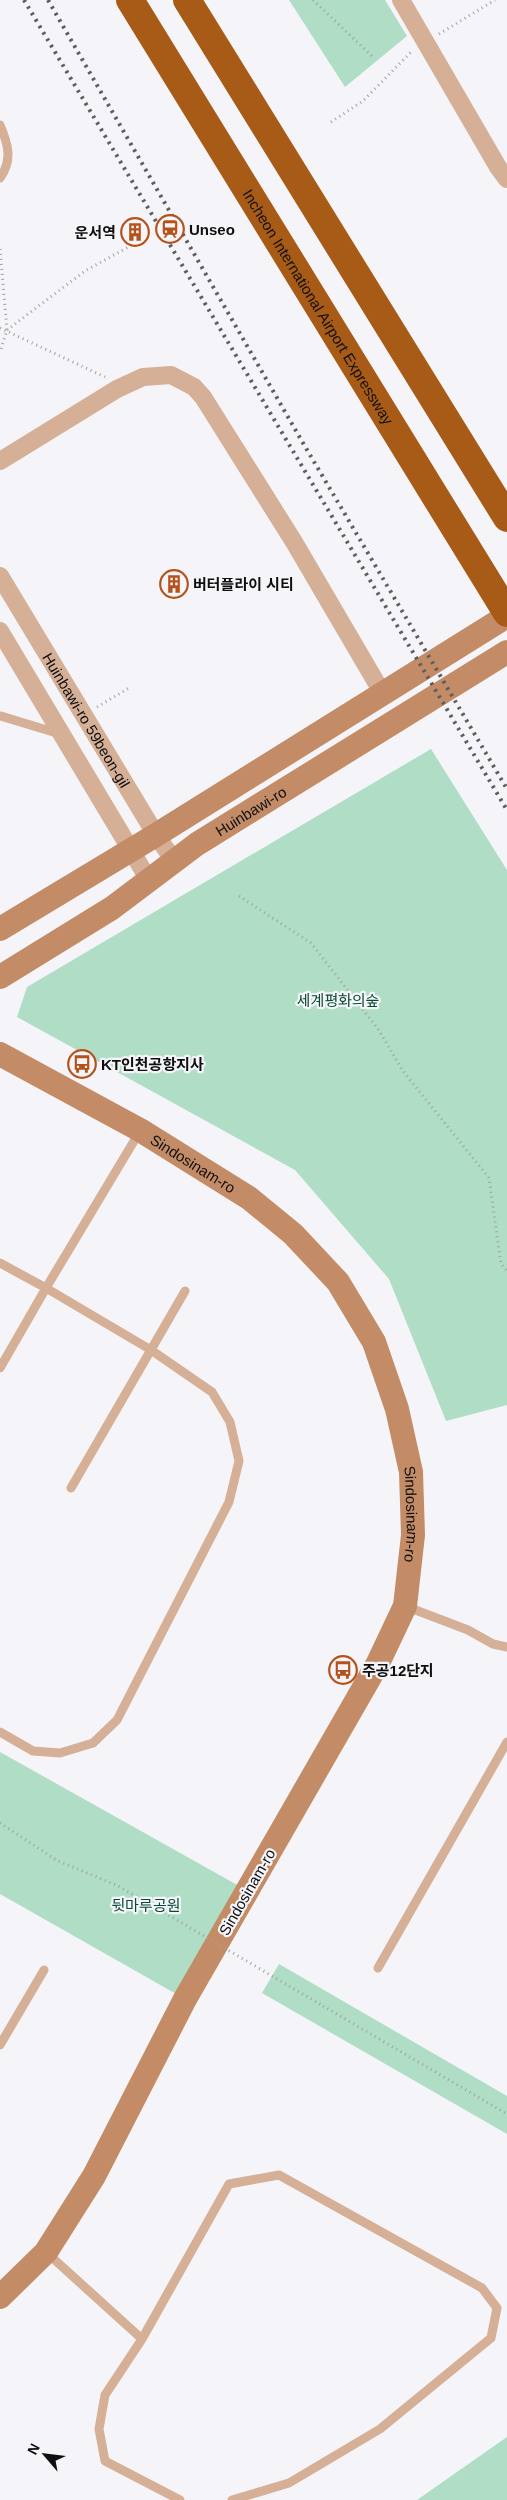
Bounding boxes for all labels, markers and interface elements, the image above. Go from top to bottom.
street label: Incheon International Airport Expressway [240,186,398,428]
station icon: Unseo [155,214,185,244]
building icon: 운서역 [120,217,150,247]
place label: Unseo [189,221,235,238]
place label: 운서역 [75,224,116,241]
building icon: 버터플라이 시티 [159,569,189,599]
place label: 버터플라이 시티 [193,576,294,593]
street label: Huinbawi-ro 59beon-gil [40,649,134,790]
street label: Huinbawi-ro [212,782,289,839]
park label: 세계평화의숲 [297,992,379,1009]
bus stop icon: KT인천공항지사 [67,1049,97,1079]
place label: KT인천공항지사 [101,1056,204,1073]
street label: Sindosinam-ro [148,1130,239,1196]
street label: Sindosinam-ro [401,1464,422,1563]
bus stop icon: 주공12단지 [328,1655,358,1685]
place label: 주공12단지 [362,1662,434,1679]
street label: Sindosinam-ro [215,1846,279,1938]
park label: 뒷마루공원 [111,1897,181,1914]
north arrow [20,2430,70,2480]
text: N [24,2441,43,2457]

